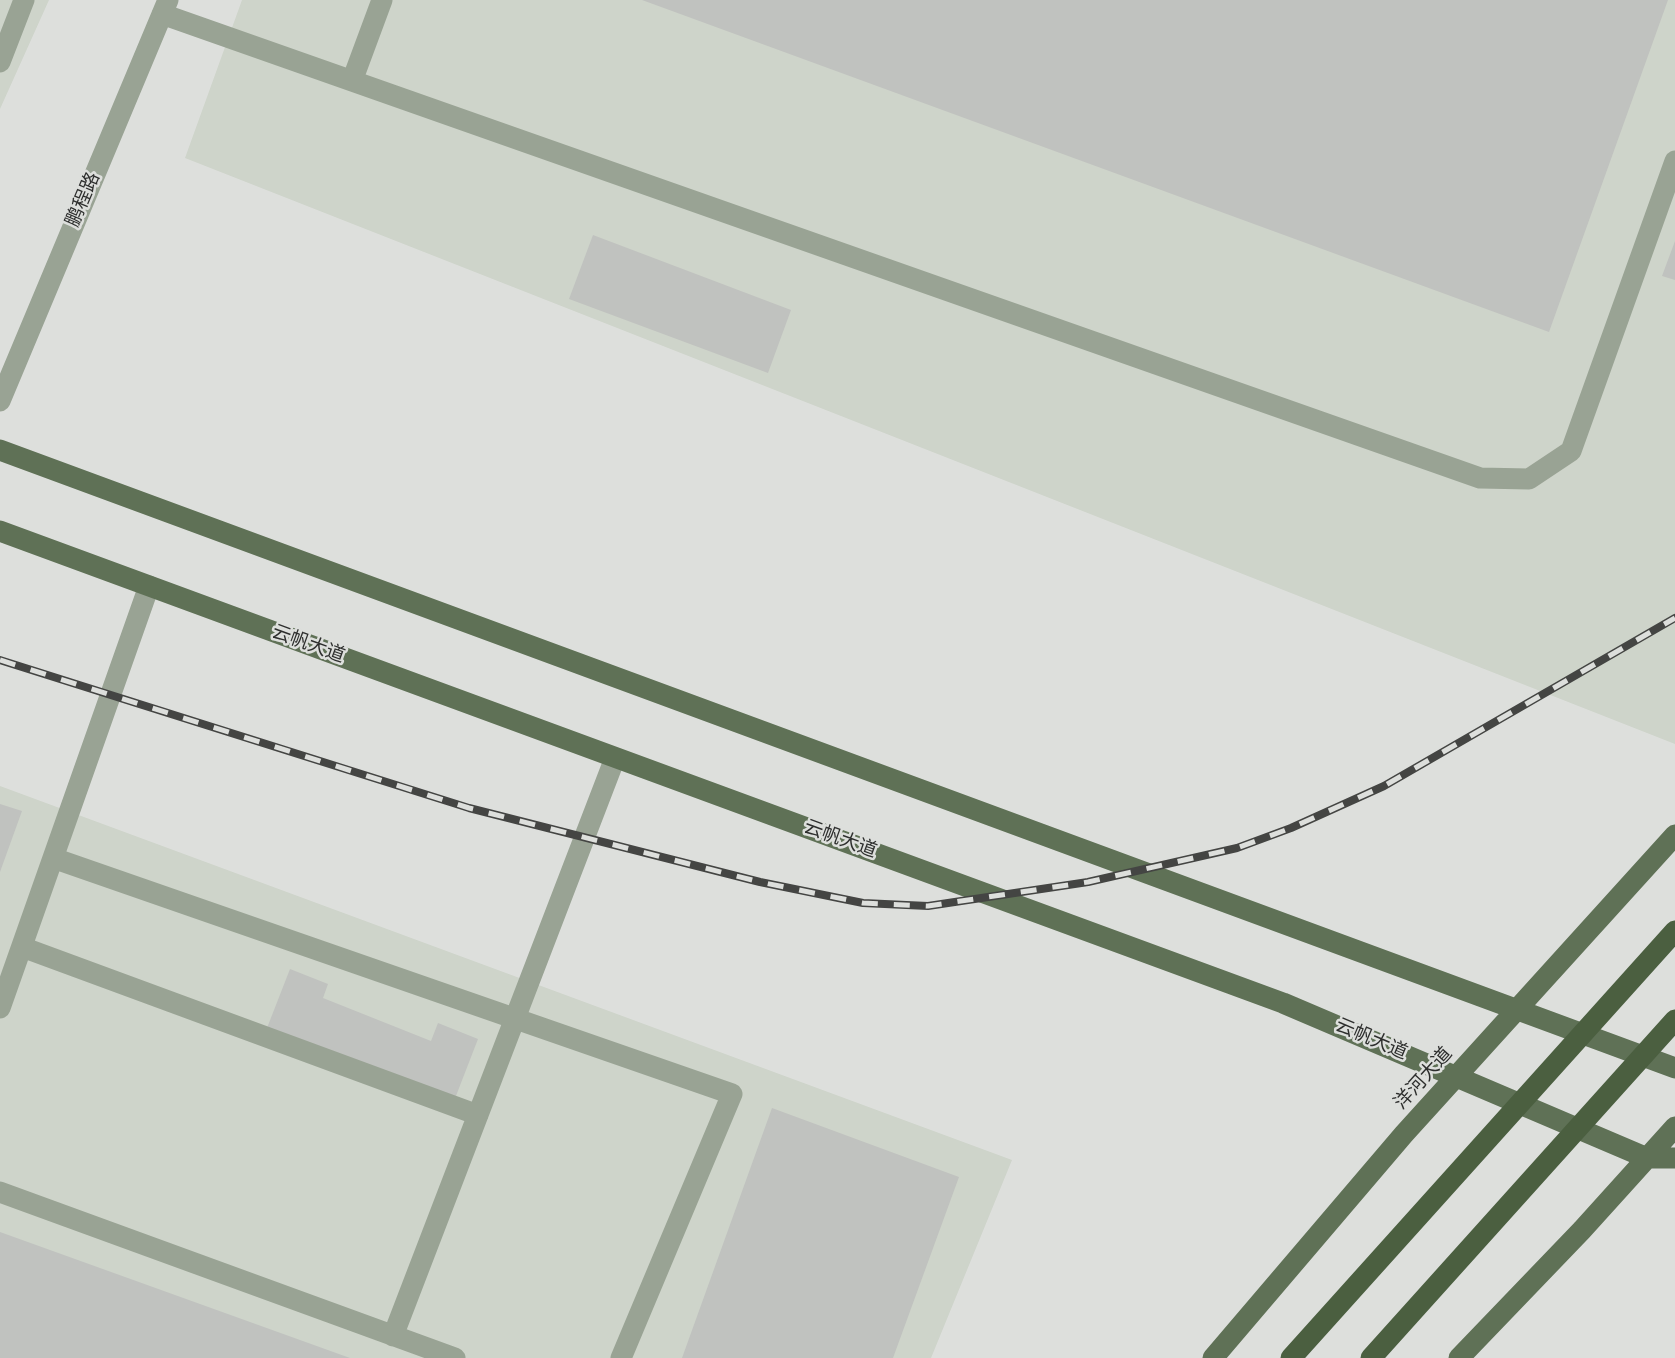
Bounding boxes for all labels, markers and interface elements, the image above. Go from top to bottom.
street label: 鹏程路 [62,169,106,231]
street label: 云帆大道 [268,621,348,669]
street label: 云帆大道 [800,816,880,864]
street label: 云帆大道 [1332,1015,1410,1065]
street label: 洋河大道 [1390,1043,1458,1115]

